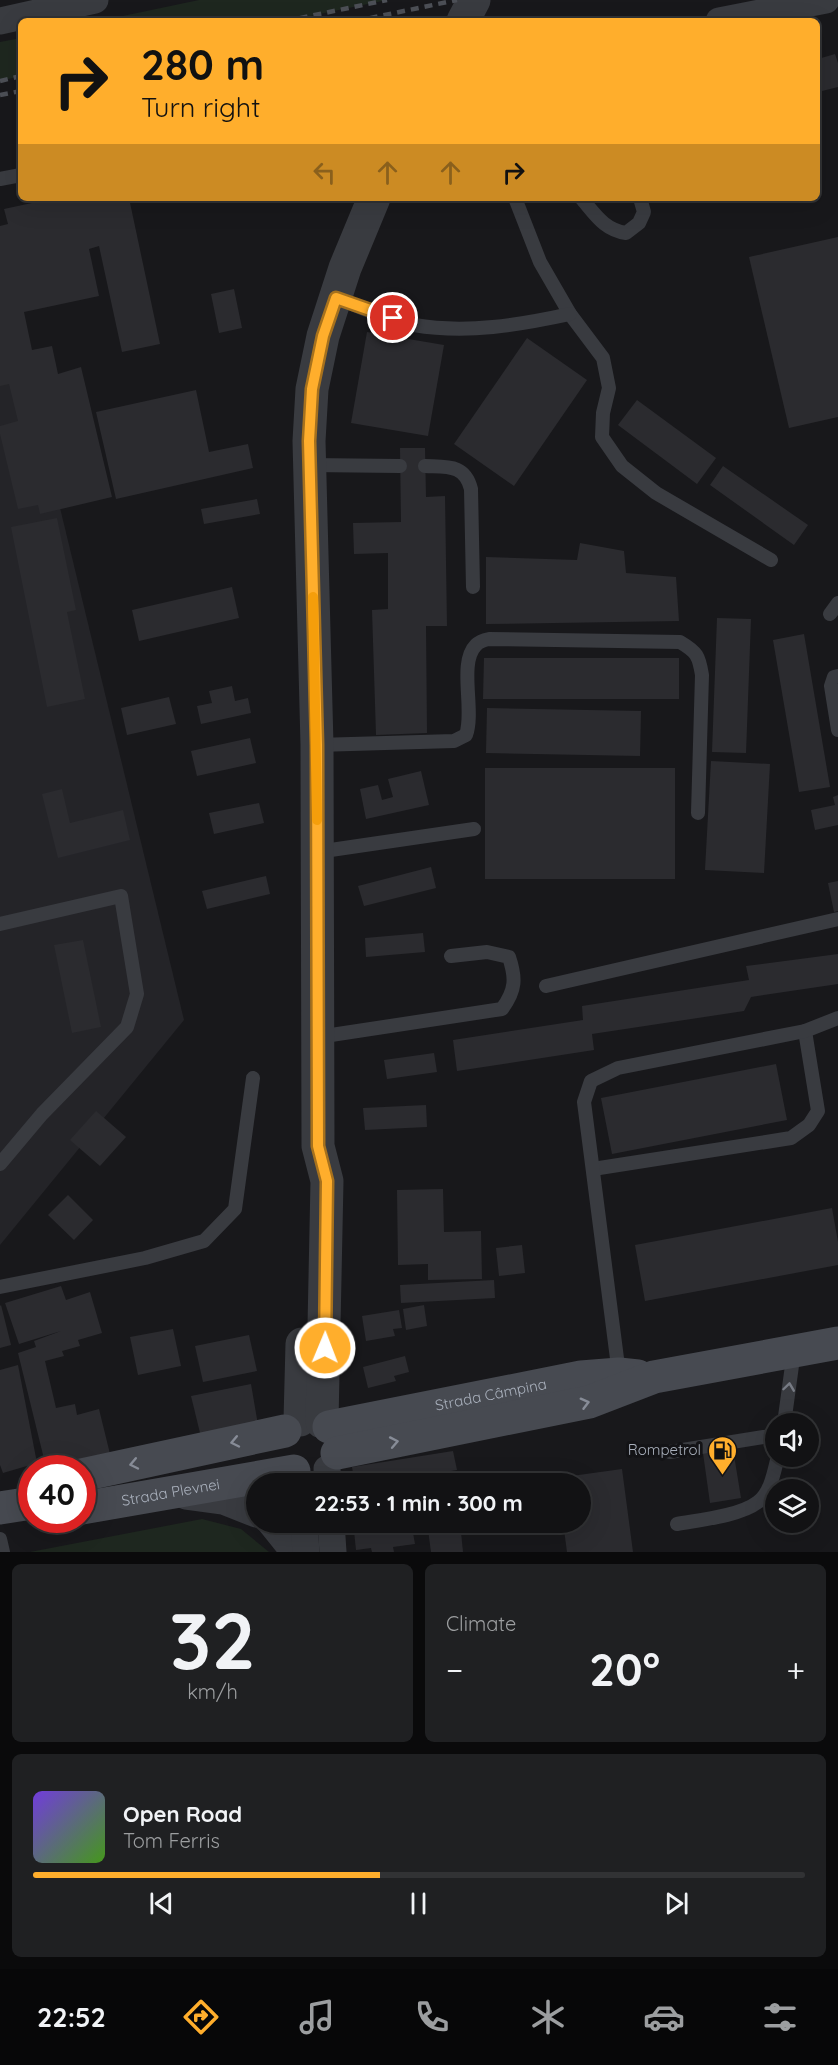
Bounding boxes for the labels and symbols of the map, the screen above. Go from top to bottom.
pin [367,292,418,343]
position arrow [293,1316,357,1380]
street label: Strada Câmpina [433,1374,548,1415]
one-way arrow [782,1382,794,1392]
one-way arrow [580,1397,590,1410]
fuel station icon: Rompetrol [706,1434,738,1476]
one-way arrow [231,1435,241,1448]
one-way arrow [389,1436,399,1449]
place label: Rompetrol [628,1440,701,1459]
speed limit sign: 40 [18,1455,96,1533]
one-way arrow [129,1457,139,1470]
street label: Strada Plevnei [120,1474,221,1510]

